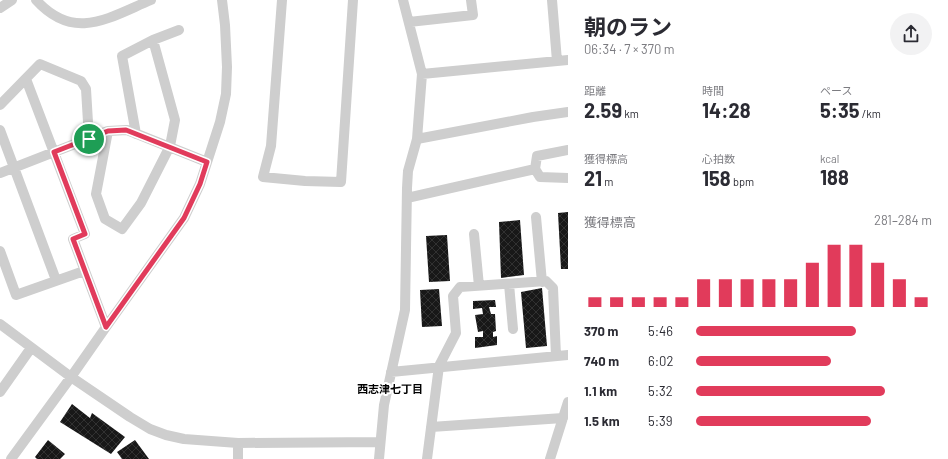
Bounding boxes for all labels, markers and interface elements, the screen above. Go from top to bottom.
text: 朝のラン [584,13,672,39]
button: share [890,13,932,55]
text: 06:34 · 7 × 370 m [584,41,675,57]
text: 距離 [584,84,606,97]
text: 時間 [702,84,724,97]
text: ペース [820,84,852,97]
text: 2.59 [584,98,622,122]
text: 14:28 [702,98,750,122]
text: 5:35 [820,98,860,122]
text: km [622,107,639,120]
text: /km [860,107,881,120]
pin [72,122,106,156]
icon: arrive [78,128,100,150]
text: 獲得標高 [584,152,628,165]
text: 心拍数 [702,152,735,165]
text: kcal [820,152,839,165]
text: 188 [820,165,849,189]
text: 21 [584,166,602,190]
text: 158 [702,166,731,190]
text: m [602,175,613,188]
text: bpm [731,175,754,188]
text: 281–284 m [874,212,932,228]
text: 獲得標高 [584,214,636,230]
text: 370 m [584,323,618,339]
text: 5:46 [648,323,673,339]
text: 740 m [584,353,619,369]
text: 6:02 [648,353,673,369]
district label: 西志津七丁目 [357,382,423,395]
text: 1.1 km [584,383,617,399]
text: 5:32 [648,383,673,399]
text: 1.5 km [584,413,620,429]
text: 5:39 [648,413,673,429]

